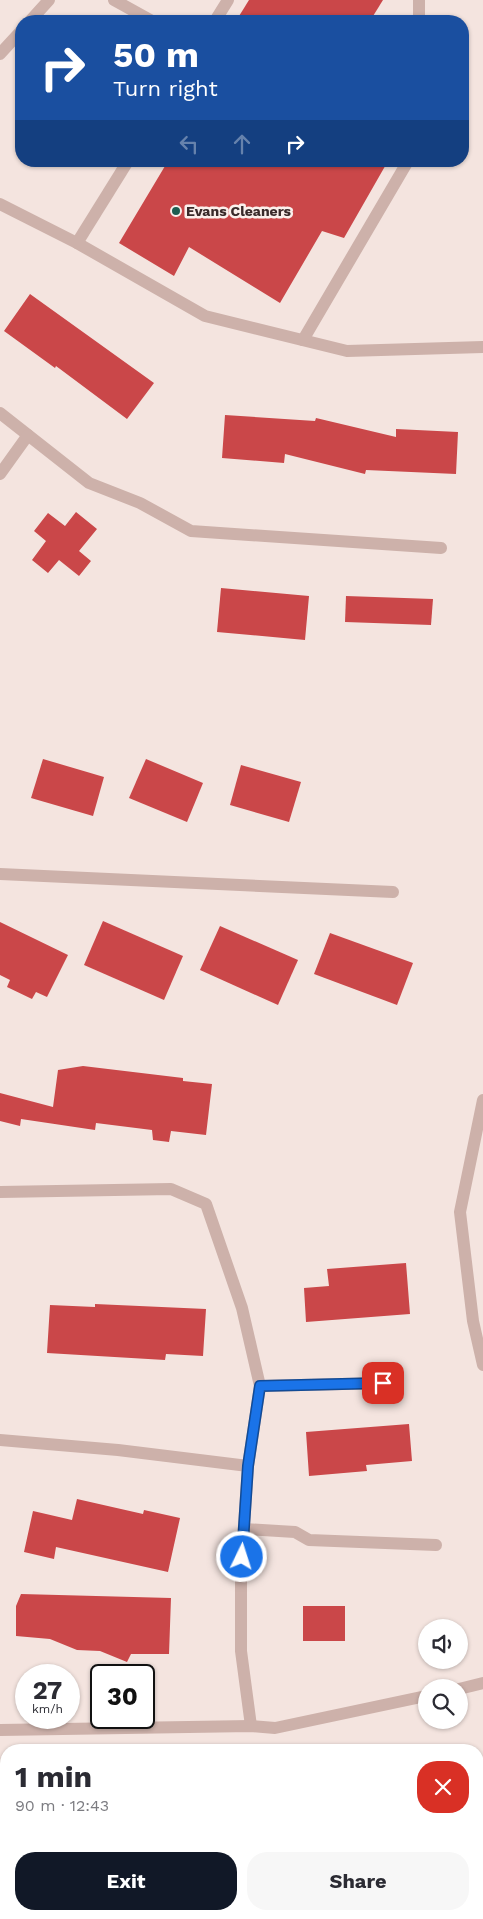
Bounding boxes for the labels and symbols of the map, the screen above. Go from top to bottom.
place label: Evans Cleaners [186,203,292,219]
marker: Evans Cleaners [170,205,182,217]
pin [362,1362,404,1404]
position arrow [215,1530,267,1582]
speed limit sign: 30 [90,1664,155,1729]

